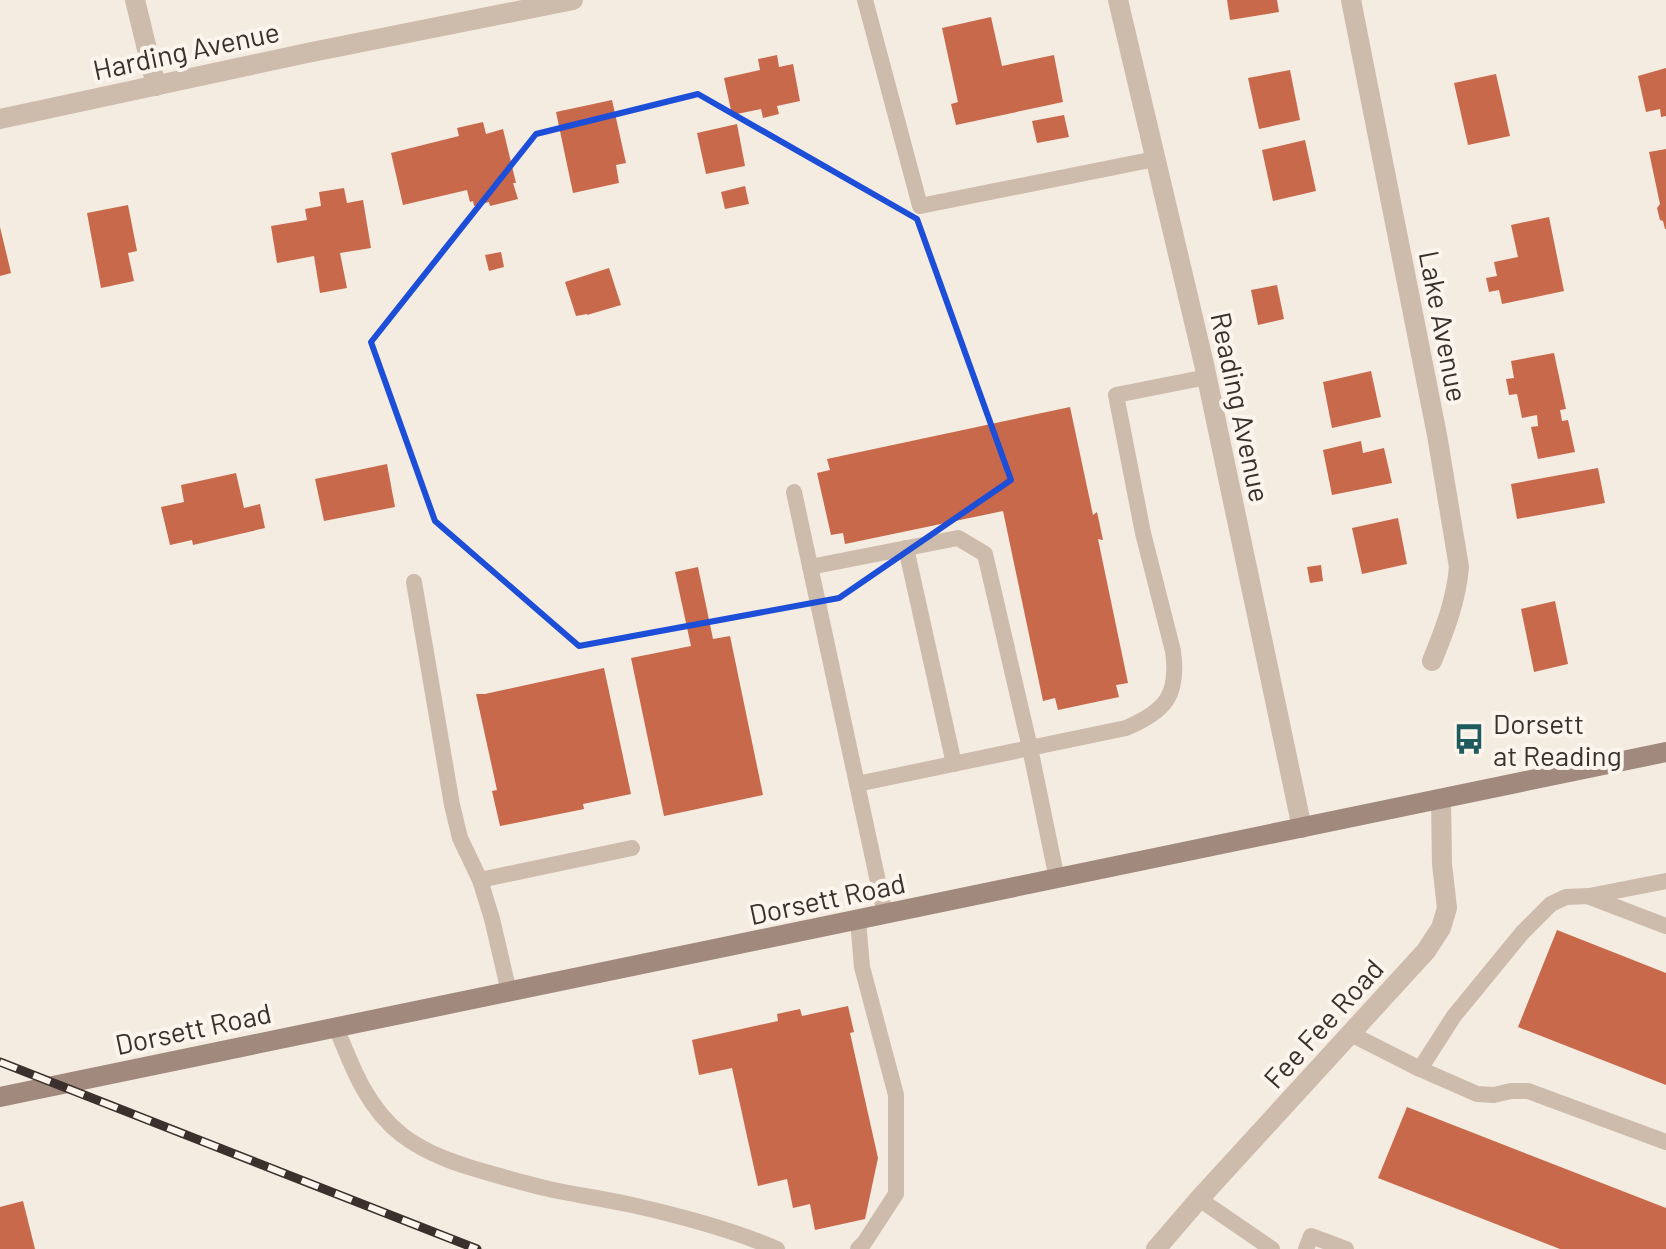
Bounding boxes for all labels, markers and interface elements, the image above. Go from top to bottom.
street label: Harding Avenue [90,14,282,86]
street label: Lake Avenue [1413,248,1475,404]
street label: Reading Avenue [1204,309,1278,505]
place label: Dorsett at Reading [1493,706,1622,772]
bus stop icon: Dorsett at Reading [1452,722,1486,756]
street label: Dorsett Road [746,865,908,931]
street label: Fee Fee Road [1256,951,1390,1095]
street label: Dorsett Road [112,995,274,1061]

